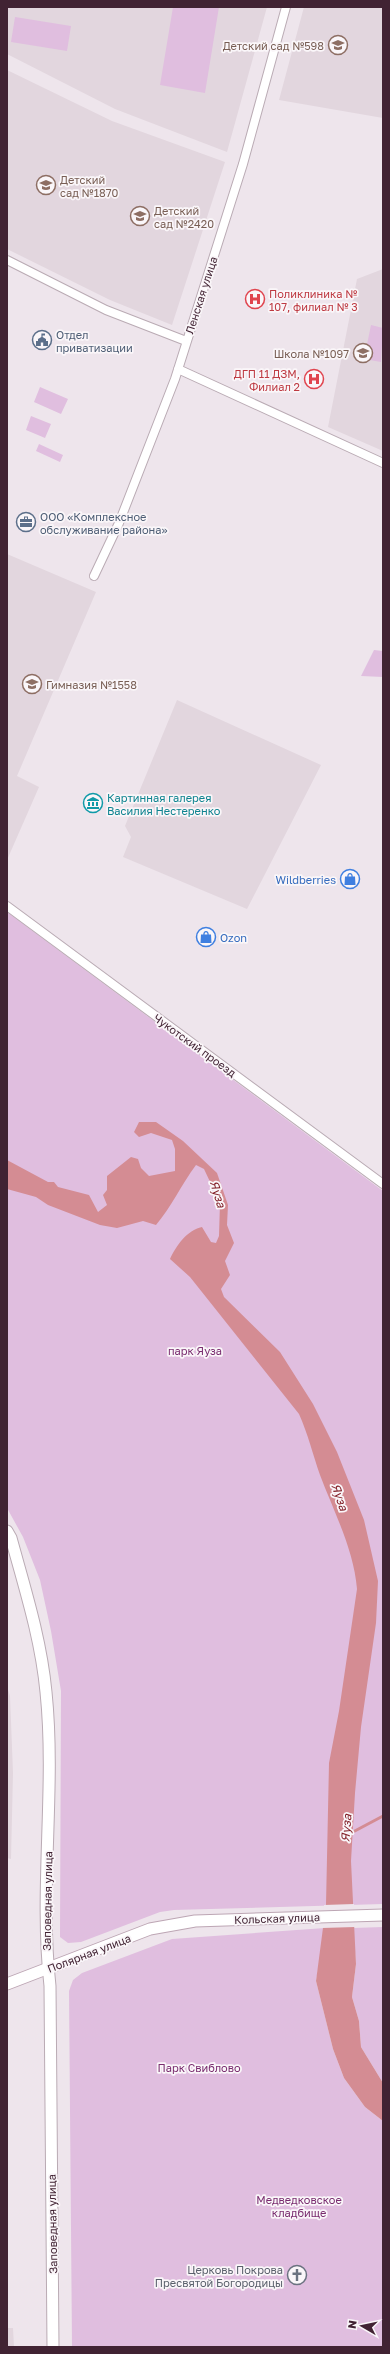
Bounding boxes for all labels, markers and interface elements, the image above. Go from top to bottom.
school or university icon: Детский сад №598 [327,34,349,56]
place label: Детский сад №598 [223,39,324,52]
place label: Детский сад №1870 [60,173,119,199]
school or university icon: Детский сад №1870 [35,174,57,196]
place label: Детский сад №2420 [154,204,214,230]
school or university icon: Детский сад №2420 [129,205,151,227]
street label: Ленская улица [182,255,220,335]
place label: Поликлиника № 107, филиал № 3 [269,287,358,313]
hospital icon: Поликлиника № 107, филиал № 3 [244,288,266,310]
place label: Отдел приватизации [56,328,133,354]
public building icon: Отдел приватизации [31,329,53,351]
school or university icon: Школа №1097 [352,342,374,364]
place label: Школа №1097 [274,347,349,360]
place label: ДГП 11 ДЗМ, Филиал 2 [234,367,300,393]
hospital icon: ДГП 11 ДЗМ, Филиал 2 [303,368,325,390]
place label: ООО «Комплексное обслуживание района» [40,510,168,536]
office icon: ООО «Комплексное обслуживание района» [15,511,37,533]
school or university icon: Гимназия №1558 [21,673,43,695]
place label: Гимназия №1558 [46,678,137,691]
place label: Картинная галерея Василия Нестеренко [107,791,221,817]
museum icon: Картинная галерея Василия Нестеренко [82,792,104,814]
shop icon: Wildberries [339,868,361,890]
place label: Wildberries [275,873,336,886]
shop icon: Ozon [195,926,217,948]
place label: Ozon [220,931,247,944]
street label: Чукотский проезд [151,1011,239,1079]
water label: Яуза [207,1179,230,1211]
park label: парк Яуза [168,1344,222,1357]
water label: Яуза [328,1481,352,1514]
water label: Яуза [337,1812,355,1842]
street label: Заповедная улица [40,1851,54,1951]
street label: Кольская улица [234,1910,320,1926]
street label: Полярная улица [45,1931,133,1975]
park label: Парк Свиблово [158,2061,241,2074]
street label: Заповедная улица [45,2174,59,2274]
park label: Медведковское кладбище [256,2193,342,2219]
place label: Церковь Покрова Пресвятой Богородицы [155,2263,283,2289]
church icon: Церковь Покрова Пресвятой Богородицы [286,2264,308,2286]
north arrow [342,2306,382,2346]
text: N [345,2319,359,2330]

